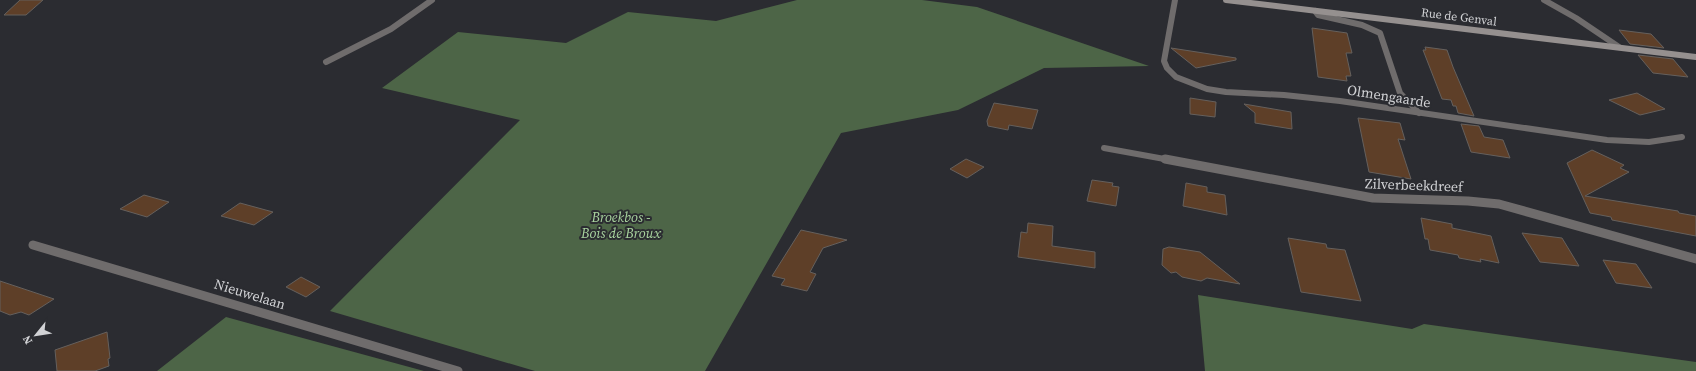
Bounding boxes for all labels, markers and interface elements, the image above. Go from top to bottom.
street label: Rue de Genval [1420,4,1498,30]
street label: Olmengaarde [1346,80,1432,112]
street label: Zilverbeekdreef [1365,173,1464,197]
park label: Broekbos - Bois de Broux [580,207,662,243]
street label: Nieuwelaan [212,274,289,314]
north arrow [16,315,56,355]
text: N [19,333,36,347]

